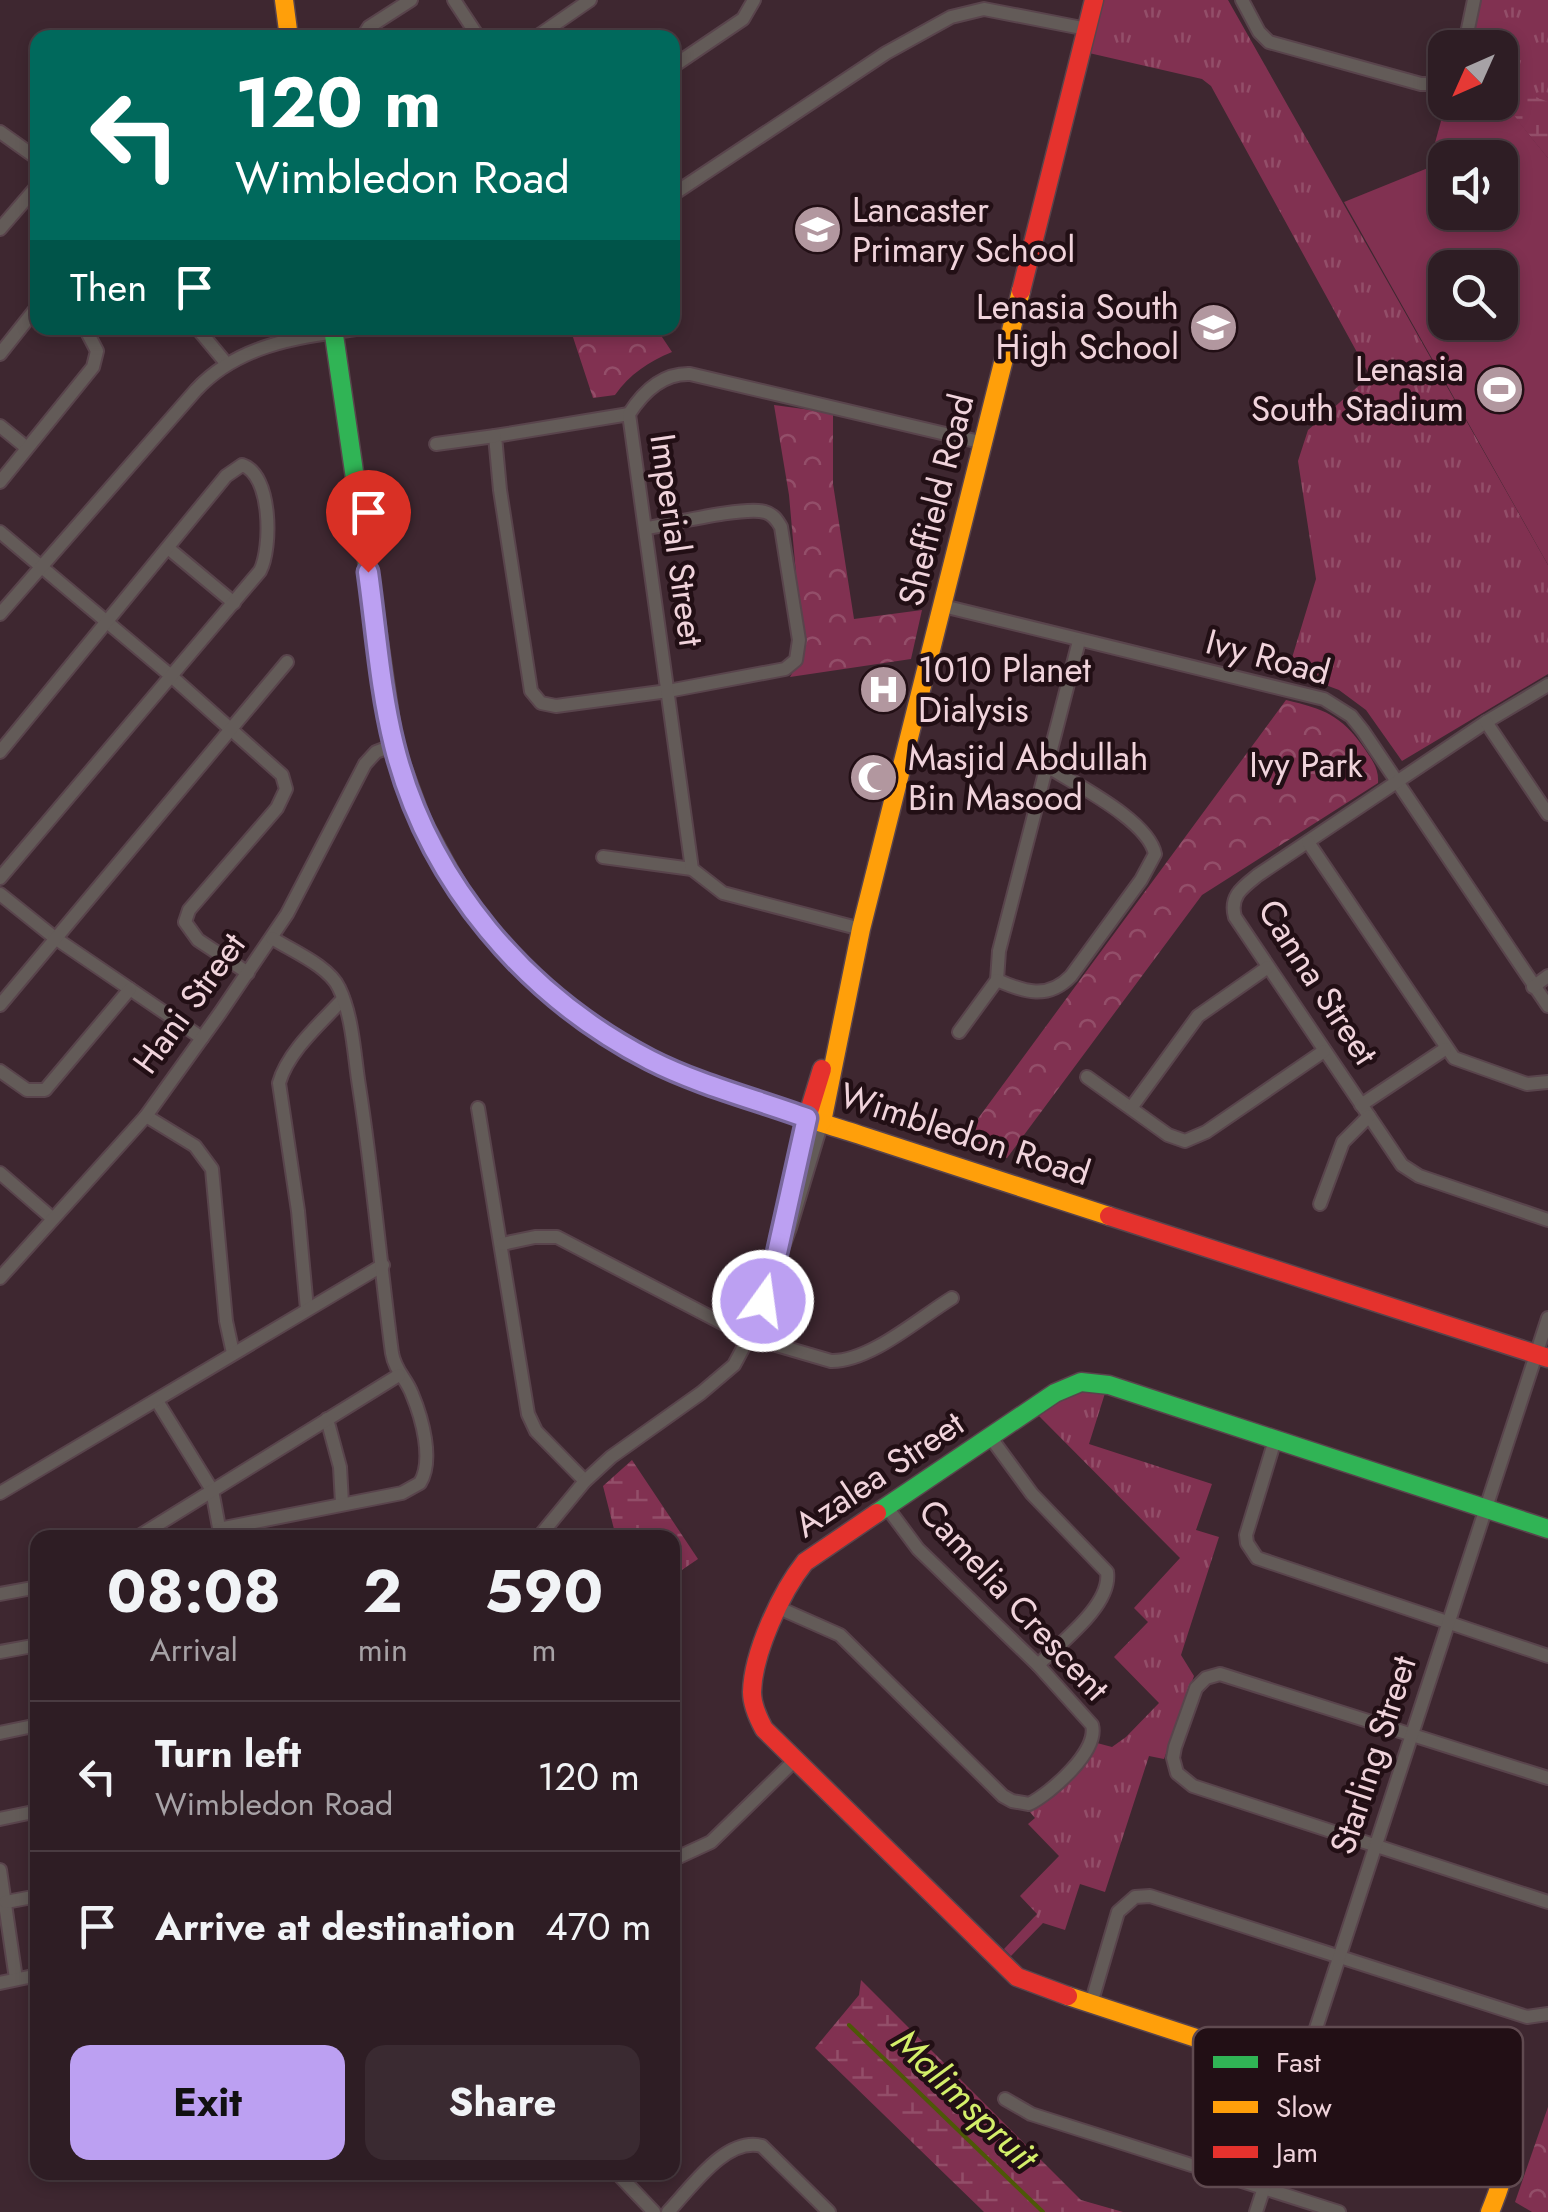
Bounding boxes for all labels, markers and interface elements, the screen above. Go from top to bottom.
north arrow [1428,30,1518,120]
map controls [1428,30,1518,340]
text: 120 m [235,52,441,153]
icon: left [70,70,200,200]
button: sound [1428,140,1518,230]
text: Wimbledon Road [235,145,570,210]
place label: Lancaster Primary School [852,185,1075,275]
school or university icon: Lancaster Primary School [791,204,843,256]
button: search [1428,250,1518,340]
text: Then [70,260,147,315]
icon: arrive [167,260,222,315]
place label: Lenasia South High School [976,282,1179,372]
school or university icon: Lenasia South High School [1188,301,1240,353]
place label: Lenasia South Stadium [1251,344,1464,434]
sports icon: Lenasia South Stadium [1473,363,1525,415]
street label: Sheffield Road [886,389,986,611]
street label: Imperial Street [637,431,717,650]
pin [326,470,411,573]
icon: arrive [341,485,396,540]
street label: Ivy Road [1200,616,1336,698]
place label: 1010 Planet Dialysis [918,645,1091,735]
hospital icon: 1010 Planet Dialysis [857,664,909,716]
place label: Masjid Abdullah Bin Masood [908,733,1148,823]
park label: Ivy Park [1249,740,1363,790]
mosque icon: Masjid Abdullah Bin Masood [847,752,899,804]
street label: Canna Street [1246,889,1391,1075]
street label: Hani Street [121,922,258,1084]
street label: Wimbledon Road [833,1070,1097,1198]
position arrow [711,1249,815,1353]
street label: Azalea Street [784,1399,974,1549]
street label: Camelia Crescent [907,1488,1121,1712]
text: 08:08 [107,1548,281,1635]
text: 2 [363,1548,402,1635]
text: 590 [485,1548,603,1635]
text: Arrival [150,1627,238,1673]
text: min [358,1627,408,1673]
text: m [531,1627,556,1673]
street label: Starling Street [1317,1649,1429,1861]
text: Turn left [155,1726,301,1781]
icon: left [70,1749,125,1804]
text: 120 m [537,1749,640,1804]
text: Wimbledon Road [155,1781,393,1827]
icon: arrive [70,1899,125,1954]
text: Arrive at destination [155,1899,516,1954]
text: 470 m [546,1899,652,1954]
water label: Malimspruit [880,2015,1052,2184]
legend [1193,2027,1523,2187]
text: Fast [1276,2042,1321,2083]
button: Exit [70,2045,345,2160]
button: Share [365,2045,640,2160]
text: Slow [1276,2087,1332,2128]
text: Jam [1272,2132,1318,2173]

